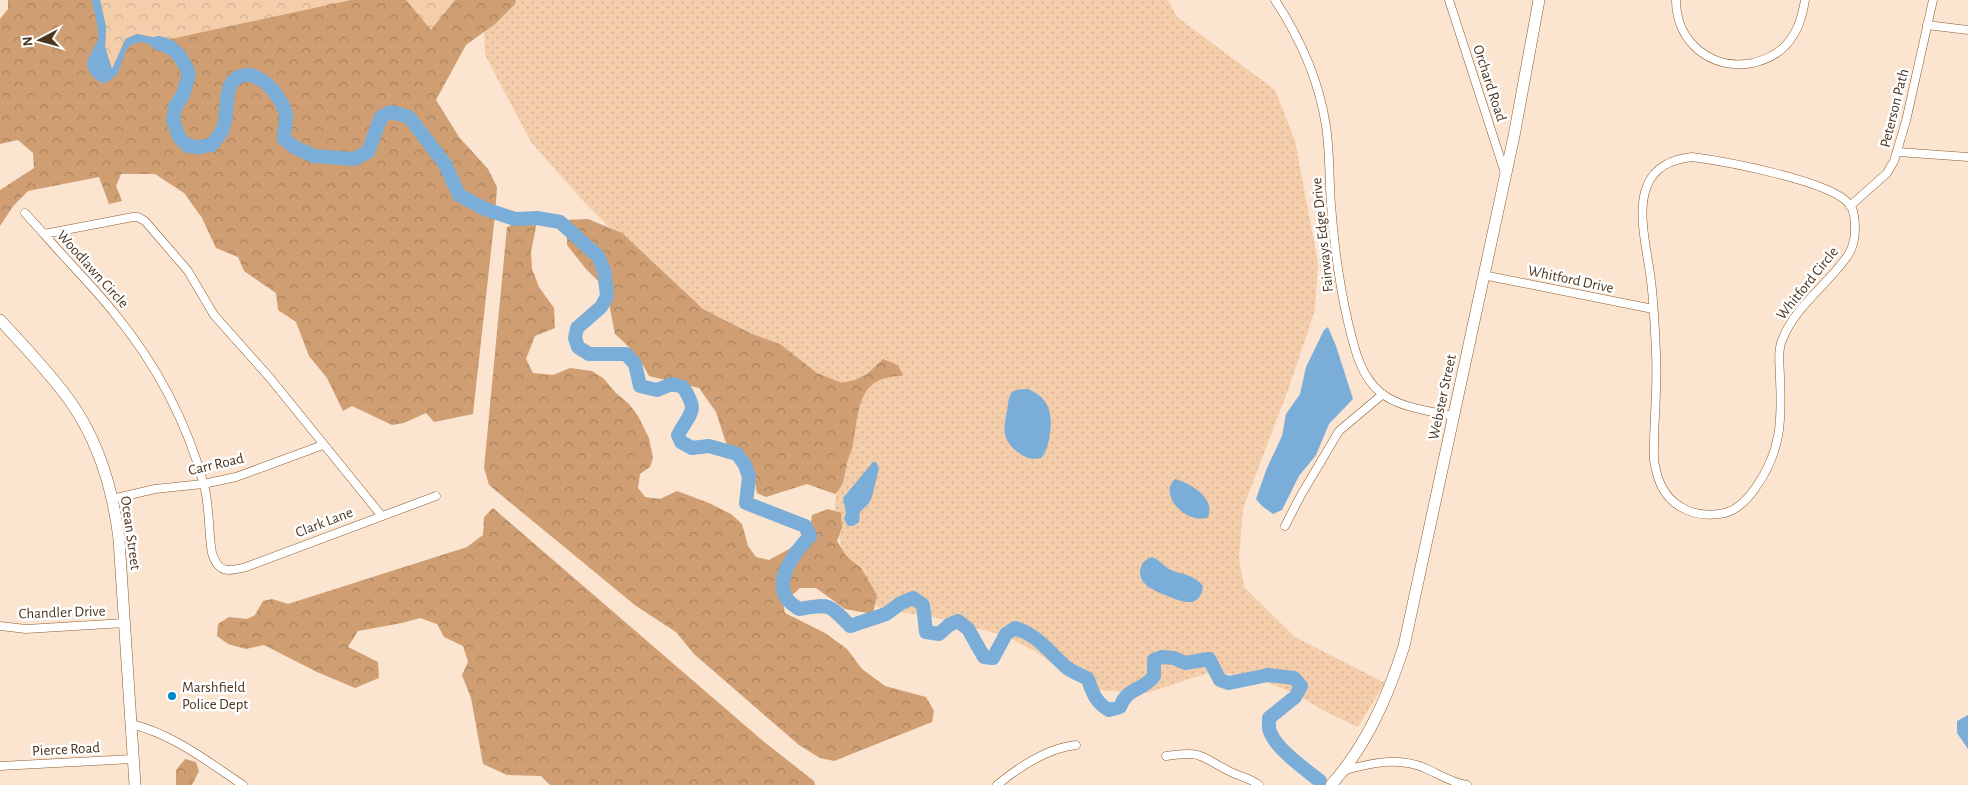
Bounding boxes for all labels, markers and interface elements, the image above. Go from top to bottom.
north arrow [15,15,65,65]
text: N [21,36,36,47]
street label: Orchard Road [1470,43,1509,124]
street label: Peterson Path [1877,67,1911,149]
street label: Fairways Edge Drive [1309,177,1336,293]
street label: Woodlawn Circle [54,228,131,311]
street label: Whitford Circle [1774,244,1841,322]
street label: Whitford Drive [1527,263,1615,296]
street label: Webster Street [1426,353,1459,441]
street label: Carr Road [187,451,246,478]
street label: Ocean Street [118,495,143,571]
street label: Clark Lane [293,505,355,540]
street label: Chandler Drive [18,603,106,622]
place label: Marshfield Police Dept [182,680,248,712]
marker: Marshfield Police Dept [166,690,178,702]
street label: Pierce Road [32,740,101,759]

